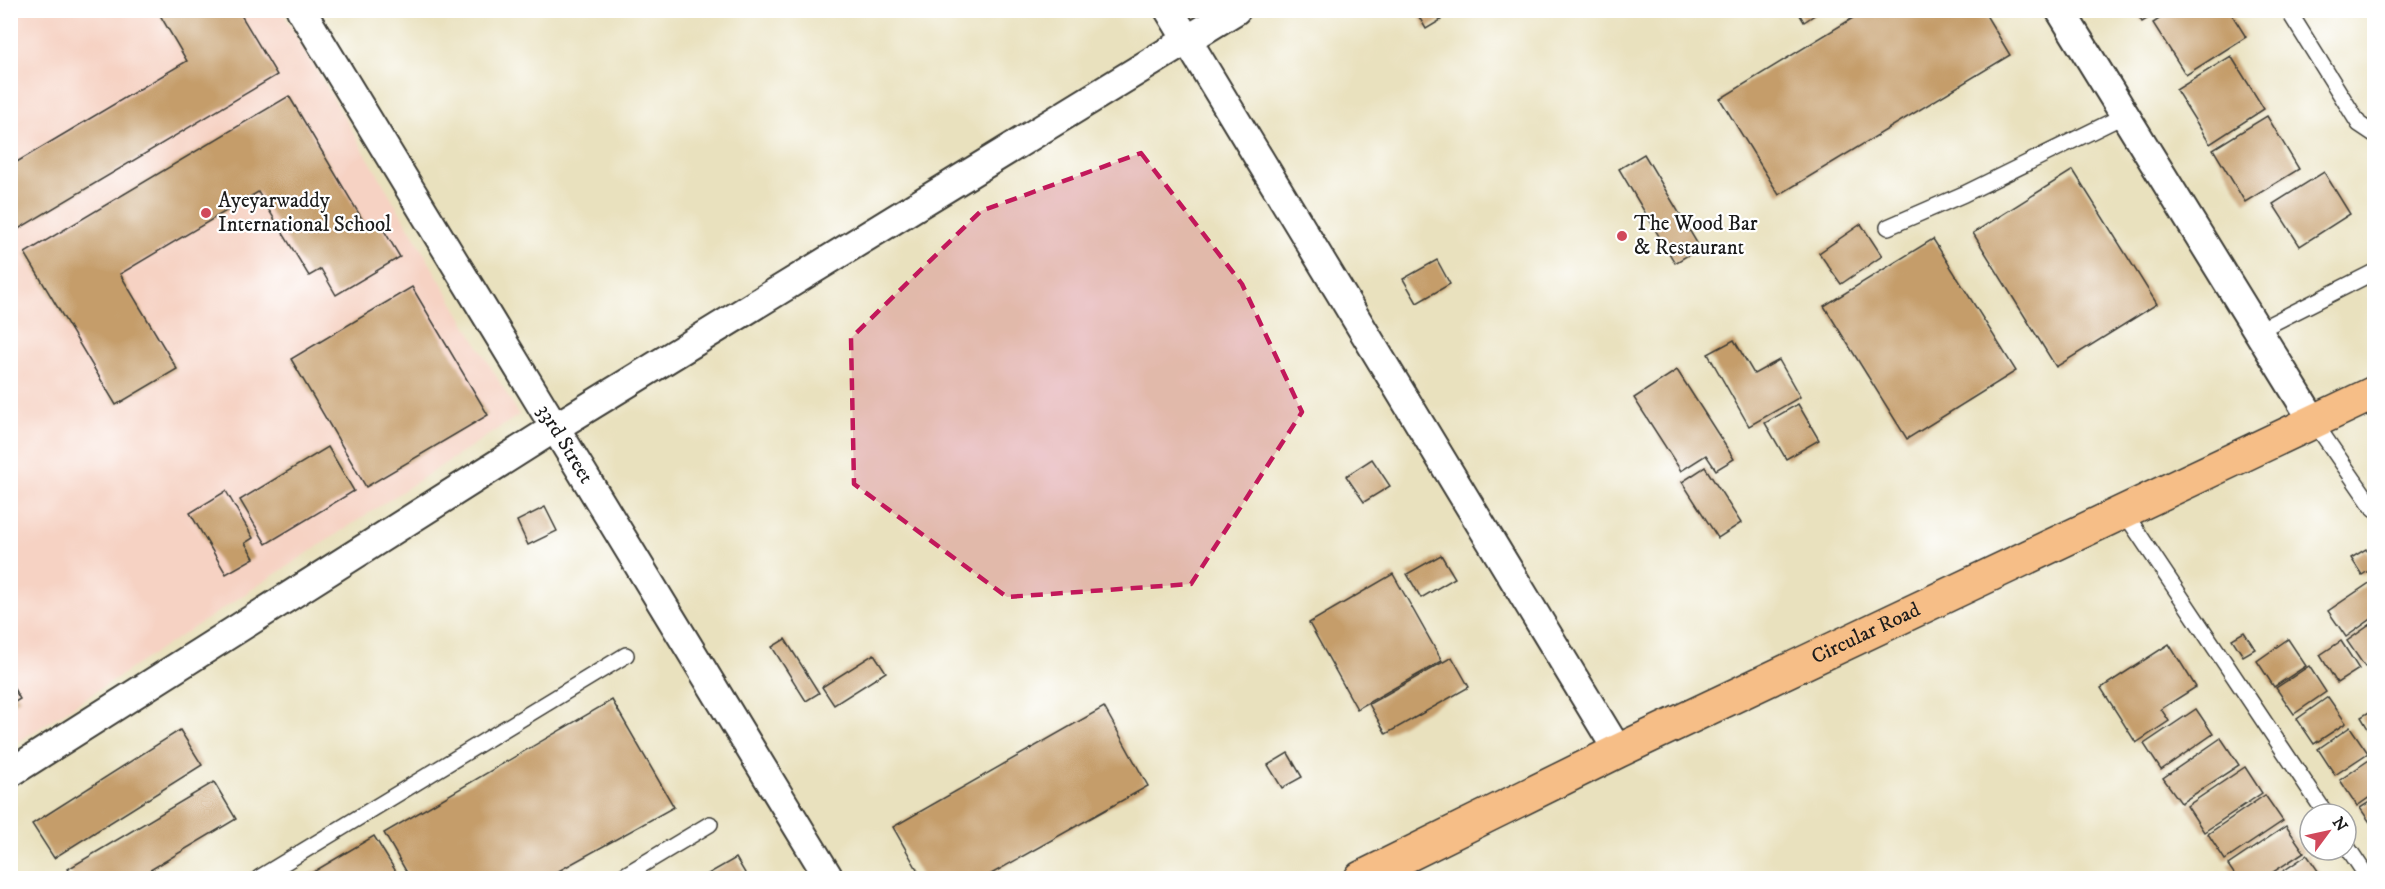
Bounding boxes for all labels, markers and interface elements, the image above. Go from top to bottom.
place label: Ayeyarwaddy International School [218,188,392,238]
marker: Ayeyarwaddy International School [199,206,213,220]
place label: The Wood Bar & Restaurant [1634,211,1758,261]
marker: The Wood Bar & Restaurant [1615,229,1629,243]
street label: 33rd Street [531,400,599,489]
street label: Circular Road [1807,597,1925,670]
north arrow [2298,802,2358,862]
text: N [2328,813,2352,835]

